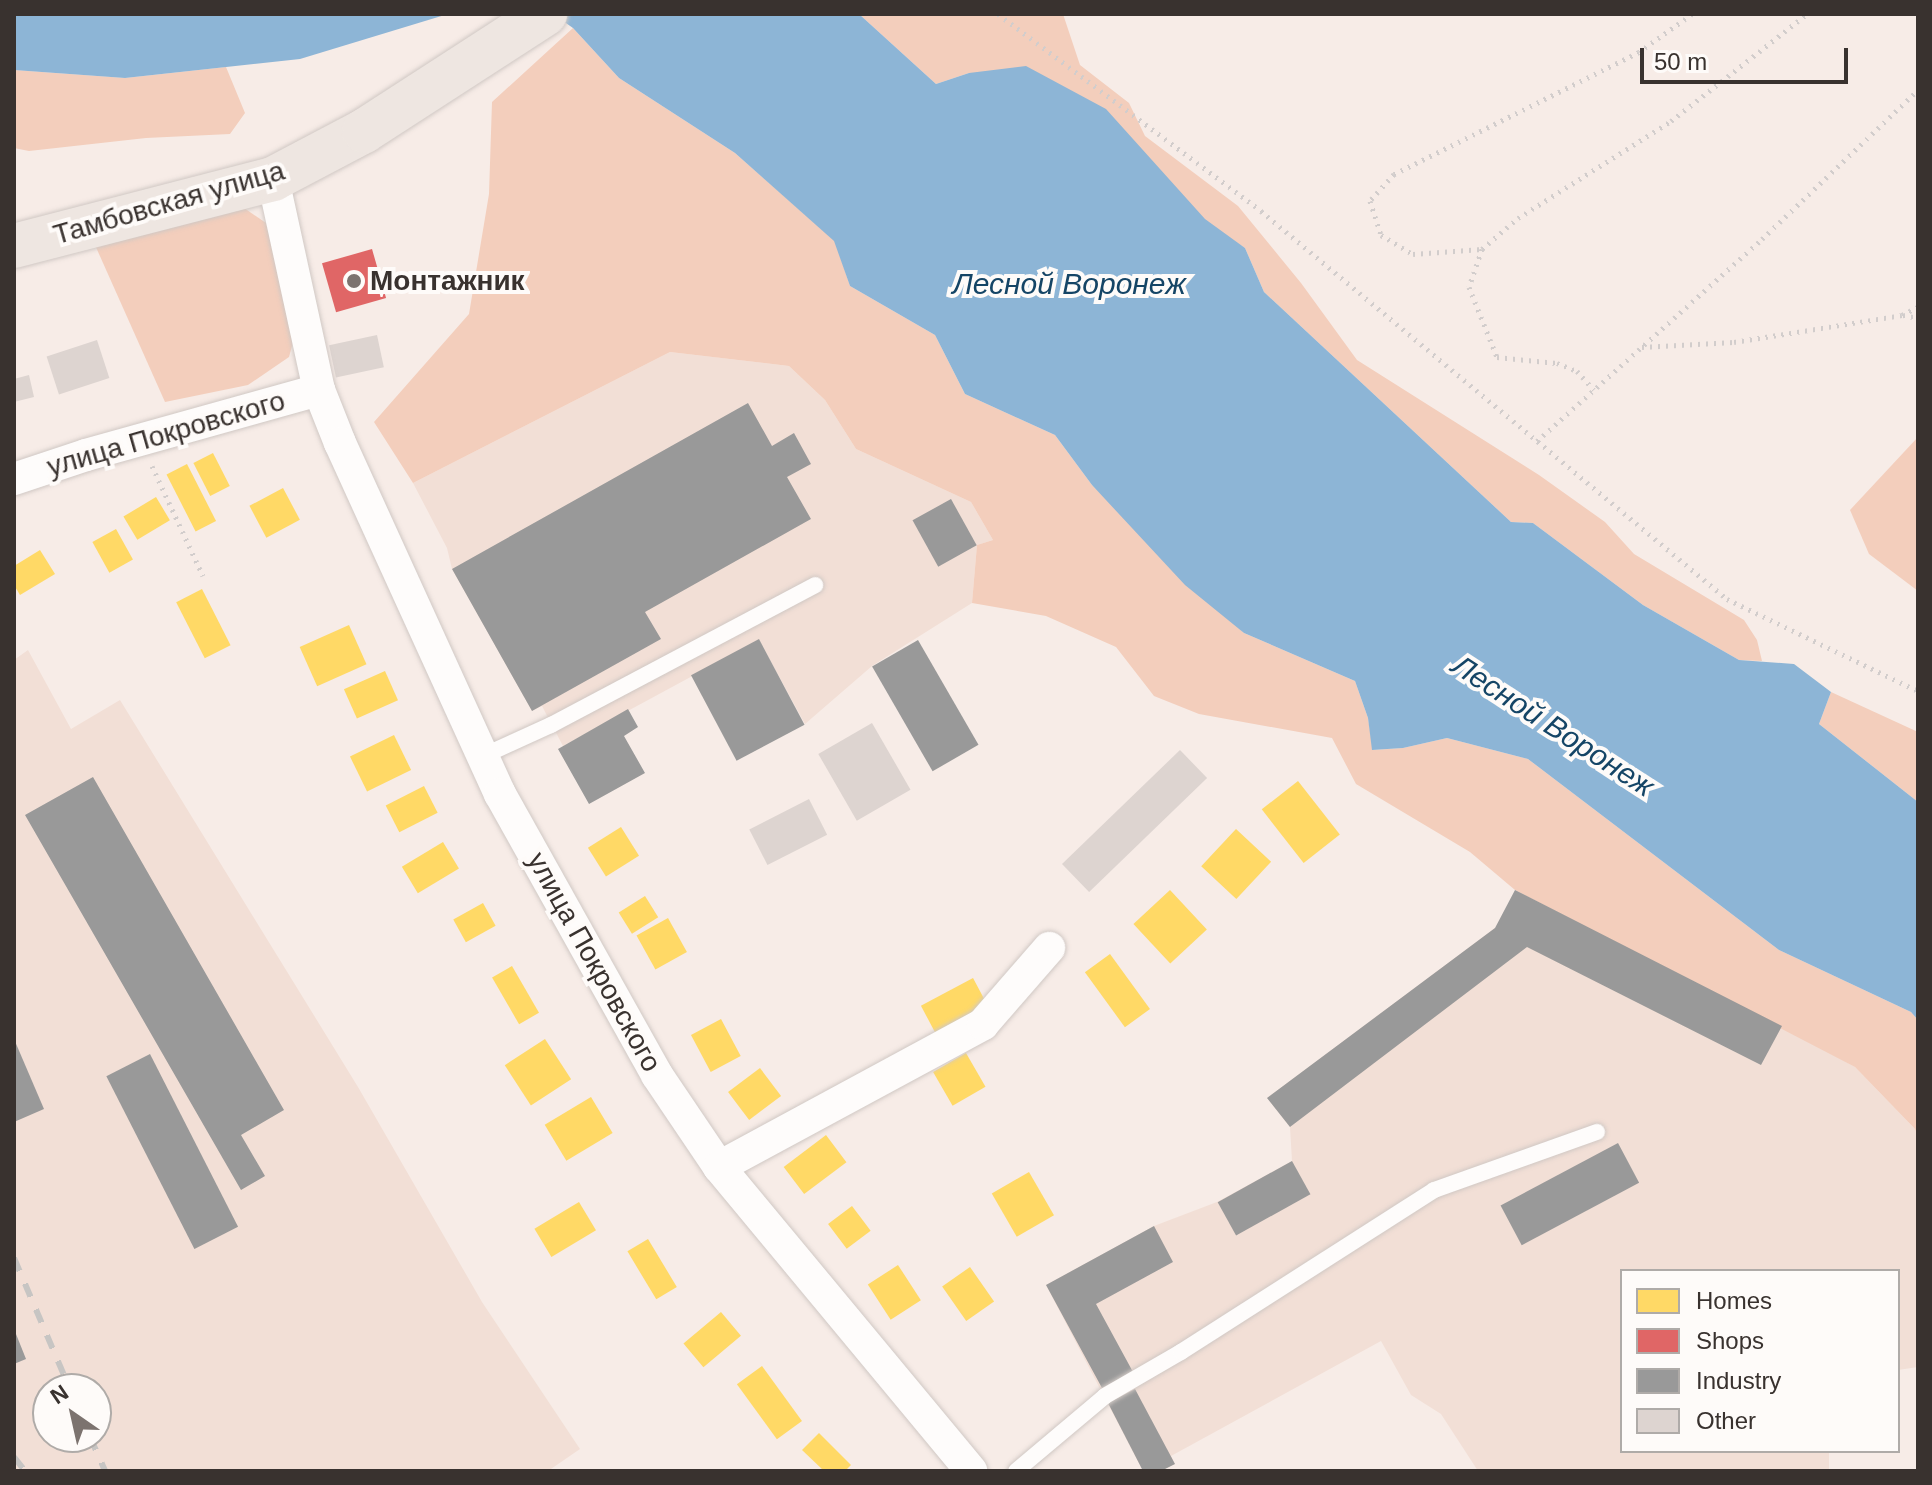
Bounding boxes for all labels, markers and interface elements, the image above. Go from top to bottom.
scale bar [1644,32,1852,82]
text: 50 m [1654,48,1707,75]
street label: Тамбовская улица [50,154,288,252]
place label: Монтажник [370,264,525,298]
water label: Лесной Воронеж [952,266,1186,302]
marker: Монтажник [345,272,363,290]
street label: улица Покровского [43,384,289,484]
water label: Лесной Воронеж [1445,647,1661,805]
street label: улица Покровского [520,846,668,1078]
legend [1620,1269,1900,1453]
text: Homes [1696,1287,1772,1314]
text: Shops [1696,1327,1764,1354]
text: Industry [1696,1367,1781,1394]
north arrow [32,1373,112,1453]
text: N [46,1380,73,1409]
text: Other [1696,1407,1756,1434]

